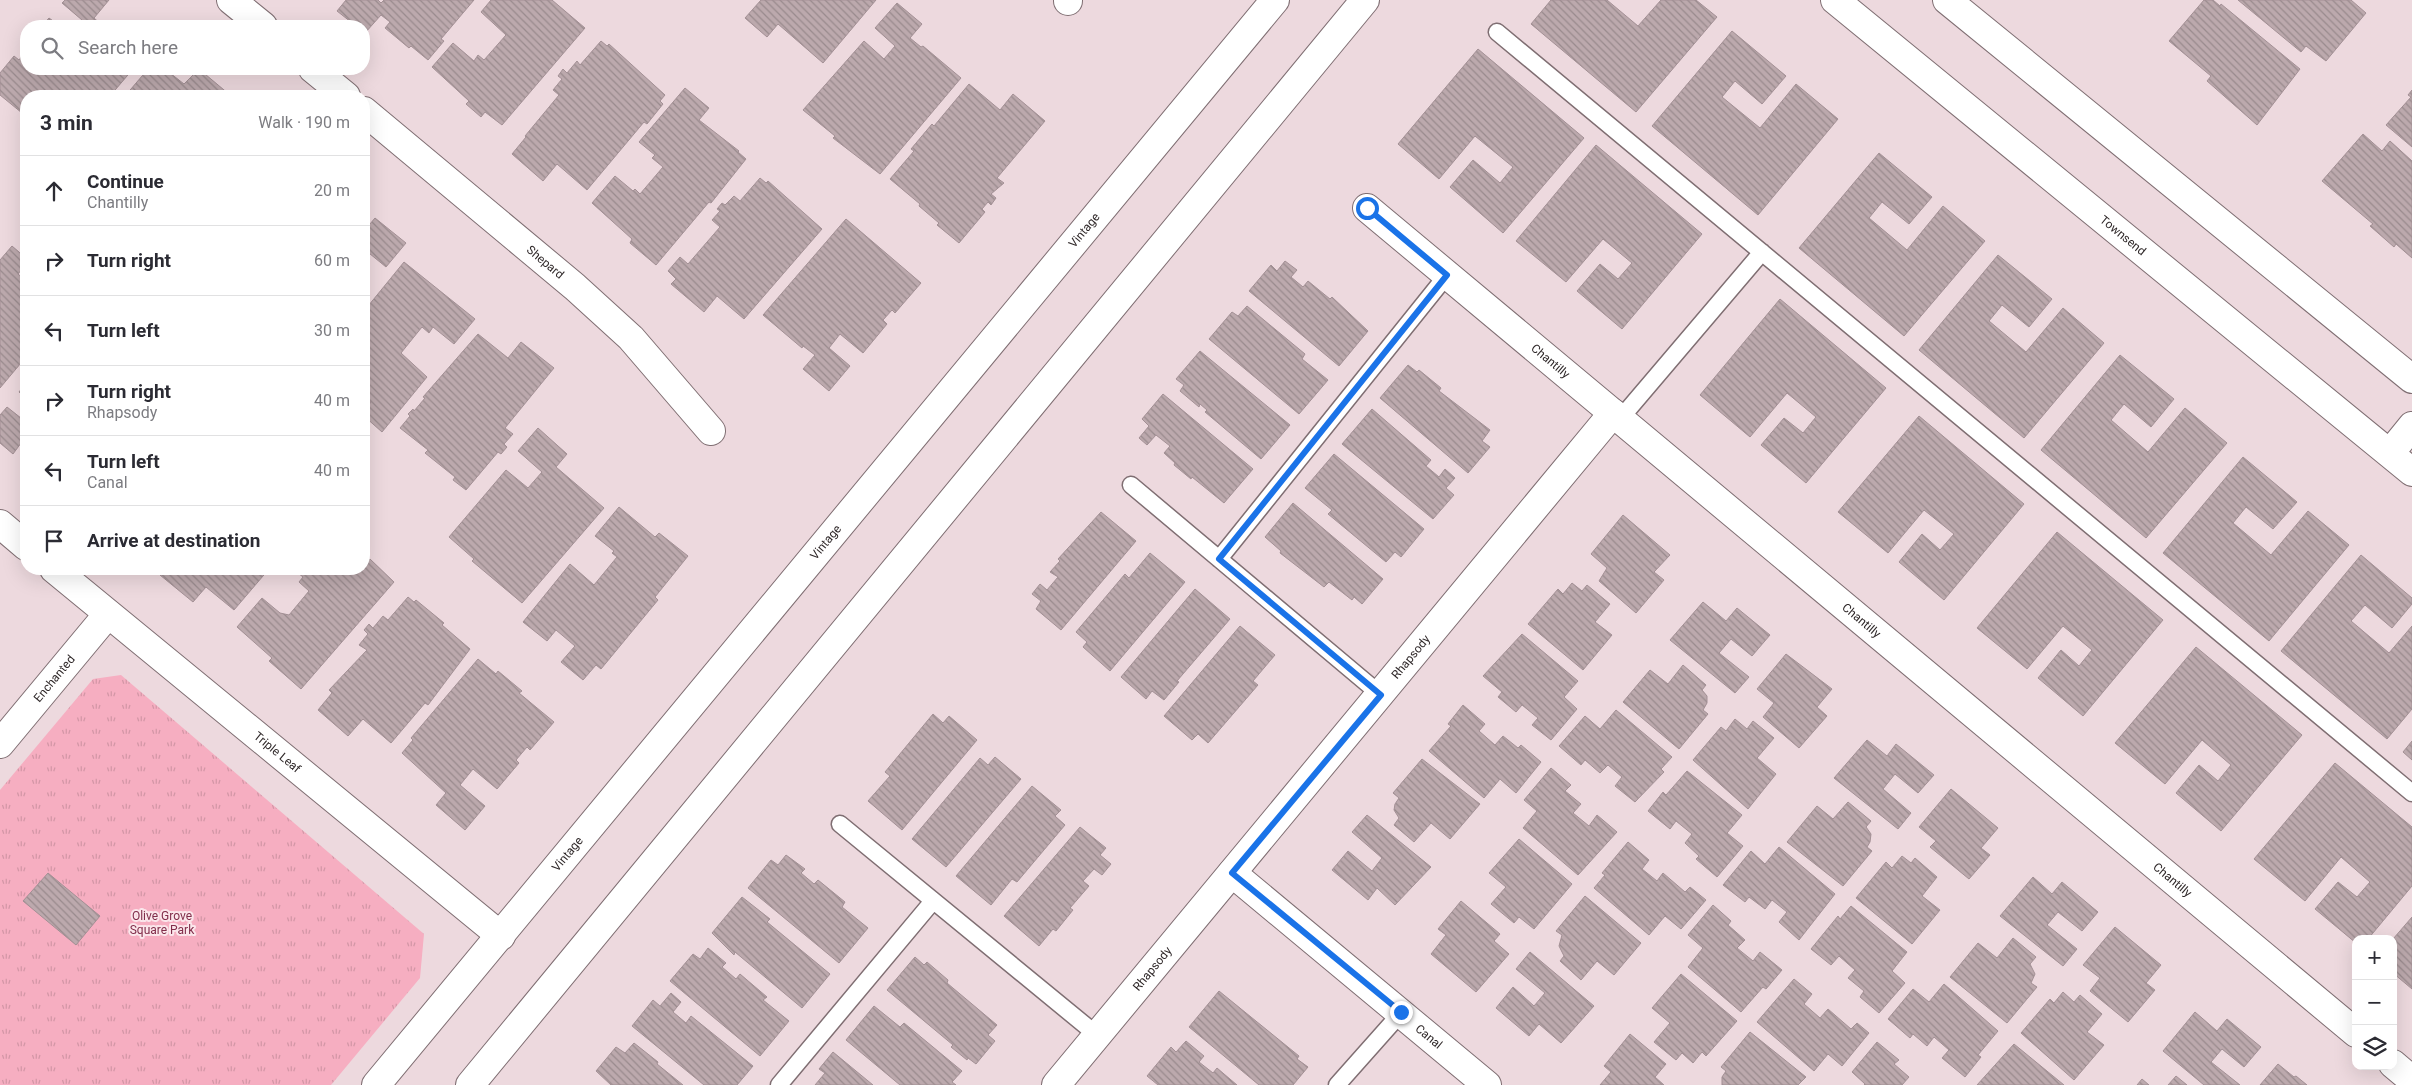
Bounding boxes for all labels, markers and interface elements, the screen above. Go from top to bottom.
search box [20,20,370,75]
icon: search [38,34,66,62]
text: Search here [78,36,178,59]
text: 3 min [40,111,93,135]
text: Walk · 190 m [258,113,350,132]
text: Continue [87,170,164,193]
icon: ahead [40,177,68,205]
text: 20 m [314,181,350,200]
text: Chantilly [87,193,148,212]
route start [1356,197,1379,220]
street label: Vintage [1066,210,1103,250]
street label: Townsend [2097,213,2149,258]
street label: Shepard [524,243,567,282]
icon: right [40,247,68,275]
text: Turn right [87,249,171,272]
text: 60 m [314,251,350,270]
icon: left [40,317,68,345]
text: Turn left [87,319,160,342]
text: 30 m [314,321,350,340]
street label: Chantilly [1528,341,1573,381]
text: Turn right [87,380,171,403]
icon: right [40,387,68,415]
text: 40 m [314,391,350,410]
text: Rhapsody [87,403,157,422]
text: Turn left [87,450,160,473]
icon: left [40,457,68,485]
text: 40 m [314,461,350,480]
text: Canal [87,473,128,492]
street label: Vintage [807,522,844,562]
icon: arrive [40,527,68,555]
text: Arrive at destination [87,529,260,552]
street label: Chantilly [1839,600,1884,641]
street label: Rhapsody [1389,632,1433,682]
street label: Enchanted [31,652,78,705]
street label: Triple Leaf [251,729,304,776]
street label: Vintage [549,834,586,874]
street label: Chantilly [2150,860,2195,900]
park label: Olive Grove Square Park [130,909,195,937]
map controls [2352,935,2397,1070]
button: + [2352,935,2397,980]
street label: Rhapsody [1130,944,1175,994]
button: − [2352,980,2397,1025]
route end [1390,1001,1413,1024]
street label: Canal [1413,1022,1445,1052]
button: layers [2352,1025,2397,1070]

